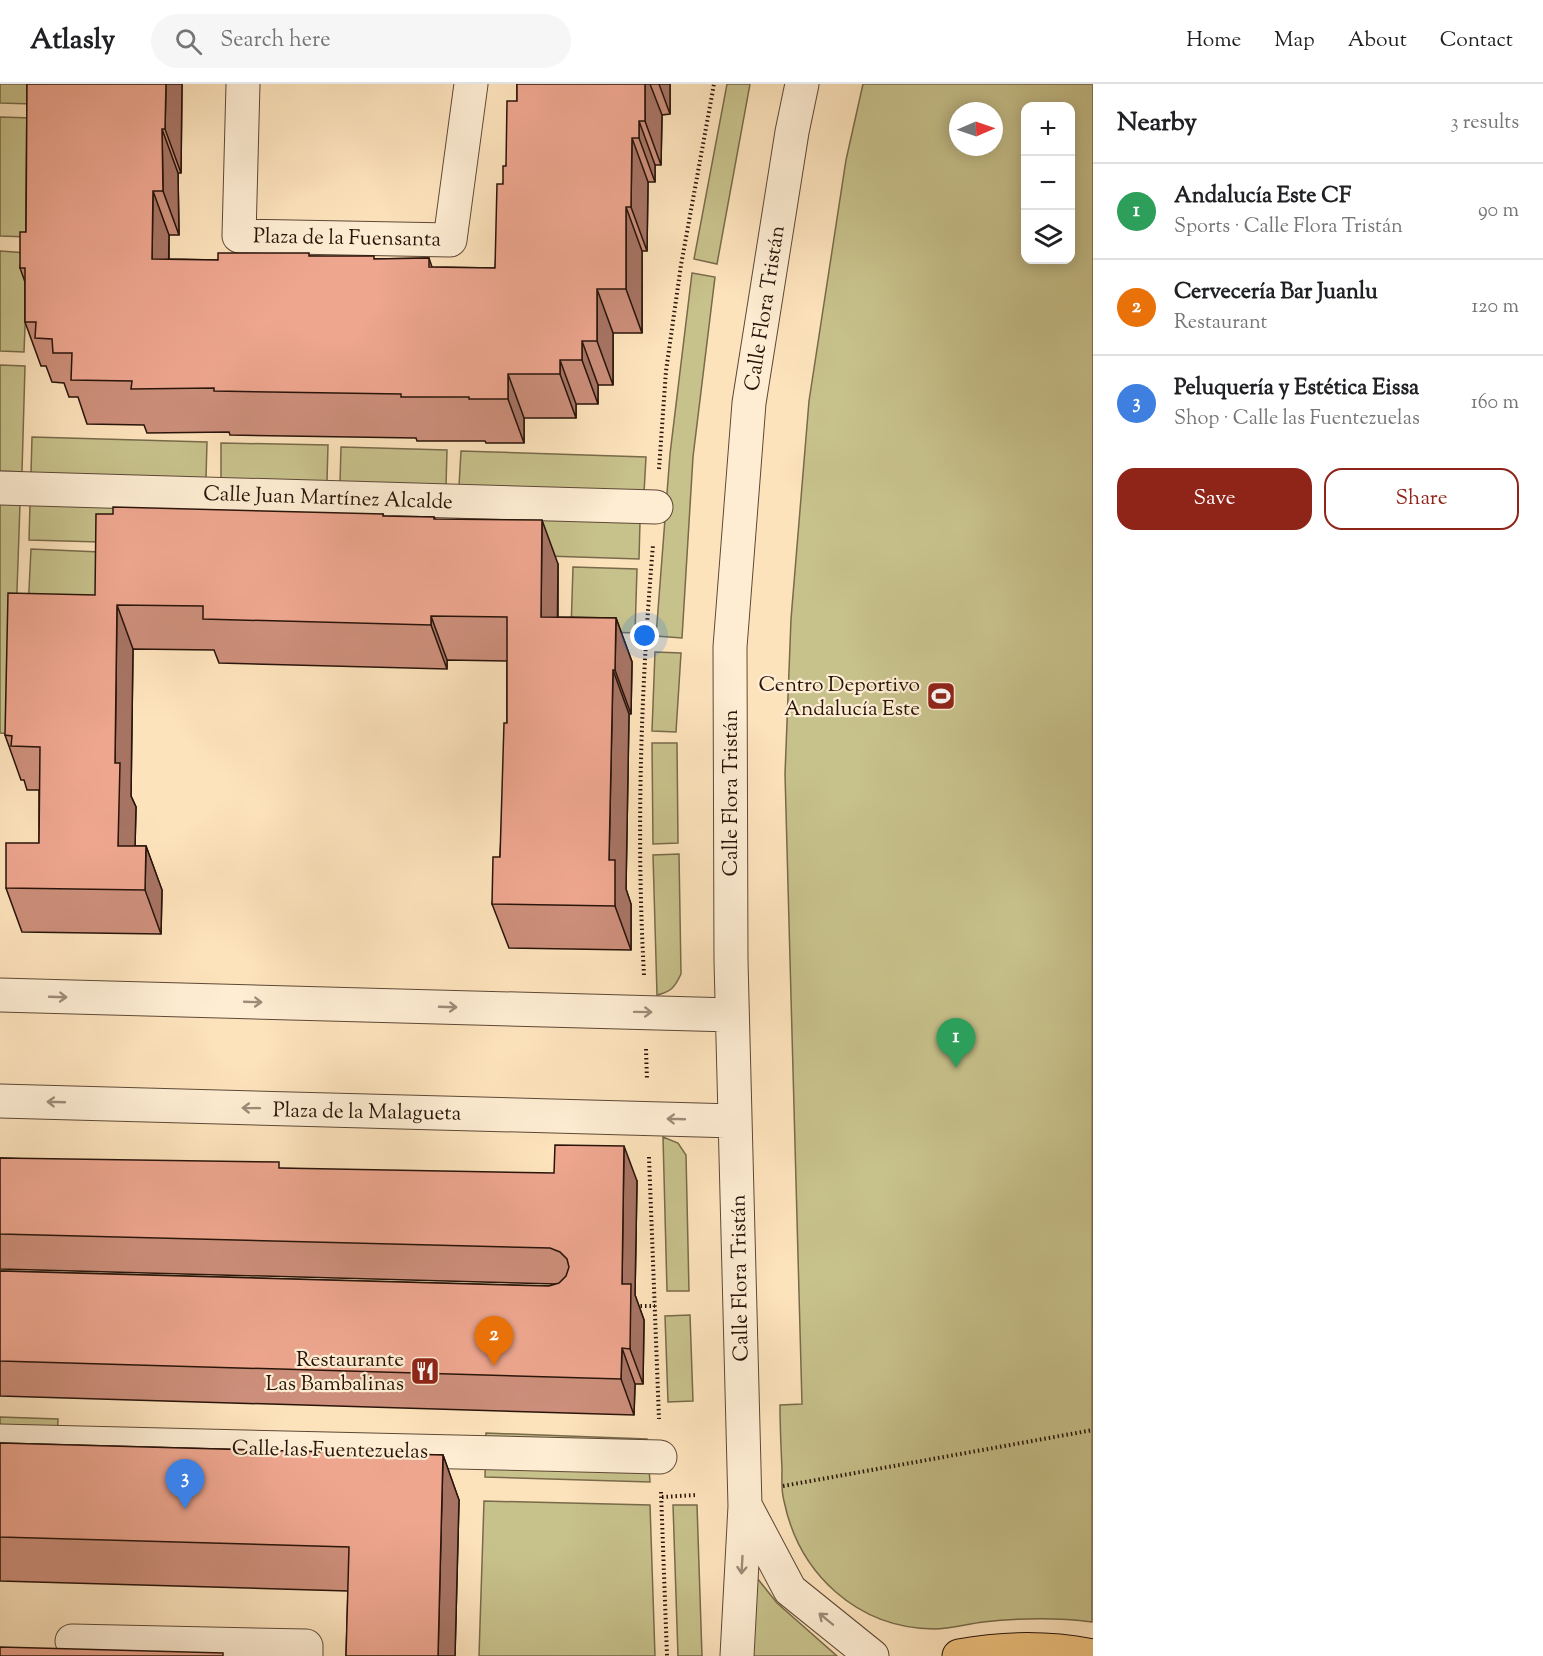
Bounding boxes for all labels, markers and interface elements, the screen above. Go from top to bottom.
search box [151,14,571,68]
text: Atlasly [30,21,115,61]
icon: search [172,25,205,58]
text: Search here [220,25,331,57]
text: Home [1186,26,1241,56]
text: Map [1274,26,1315,56]
text: About [1348,26,1407,56]
text: Contact [1440,26,1513,56]
north arrow [949,102,1003,156]
map controls [1021,102,1075,264]
button: + [1021,102,1075,156]
text: Nearby [1117,105,1197,142]
text: 3 results [1450,109,1519,138]
button: − [1021,156,1075,210]
text: Andalucía Este CF [1174,181,1351,213]
text: 1 [1133,197,1140,226]
text: 90 m [1478,197,1519,226]
button: layers [1021,210,1075,264]
text: Sports · Calle Flora Tristán [1174,213,1403,242]
street label: Plaza de la Fuensanta [253,222,442,256]
street label: Calle Flora Tristán [738,223,794,393]
text: Cervecería Bar Juanlu [1174,277,1378,309]
text: 2 [1132,293,1141,322]
text: 120 m [1471,293,1519,322]
text: Restaurant [1174,309,1267,338]
text: Peluquería y Estética Eissa [1174,373,1419,405]
text: 3 [1132,389,1141,418]
text: 160 m [1471,389,1519,418]
text: Shop · Calle las Fuentezuelas [1174,405,1420,434]
button: Save [1117,468,1312,530]
button: Share [1324,468,1519,530]
street label: Calle Juan Martínez Alcalde [203,480,453,518]
your location [630,621,659,650]
place label: Centro Deportivo Andalucía Este [759,671,920,725]
sports icon: Centro Deportivo Andalucía Este [925,680,957,712]
street label: Calle Flora Tristán [717,709,747,877]
one-way arrow [48,991,68,1003]
one-way arrow [243,996,263,1008]
one-way arrow [438,1002,458,1013]
one-way arrow [633,1007,653,1018]
pin: 1 [936,1018,976,1068]
street label: Plaza de la Malagueta [272,1096,462,1130]
one-way arrow [46,1097,66,1108]
one-way arrow [241,1102,261,1114]
one-way arrow [667,1113,687,1125]
street label: Calle Flora Tristán [725,1194,757,1362]
pin: 2 [474,1316,514,1366]
place label: Restaurante Las Bambalinas [266,1346,404,1400]
restaurant icon: Restaurante Las Bambalinas [409,1355,441,1387]
street label: Calle las Fuentezuelas [232,1434,428,1468]
pin: 3 [166,1460,204,1509]
one-way arrow [736,1554,747,1574]
one-way arrow [818,1613,834,1626]

